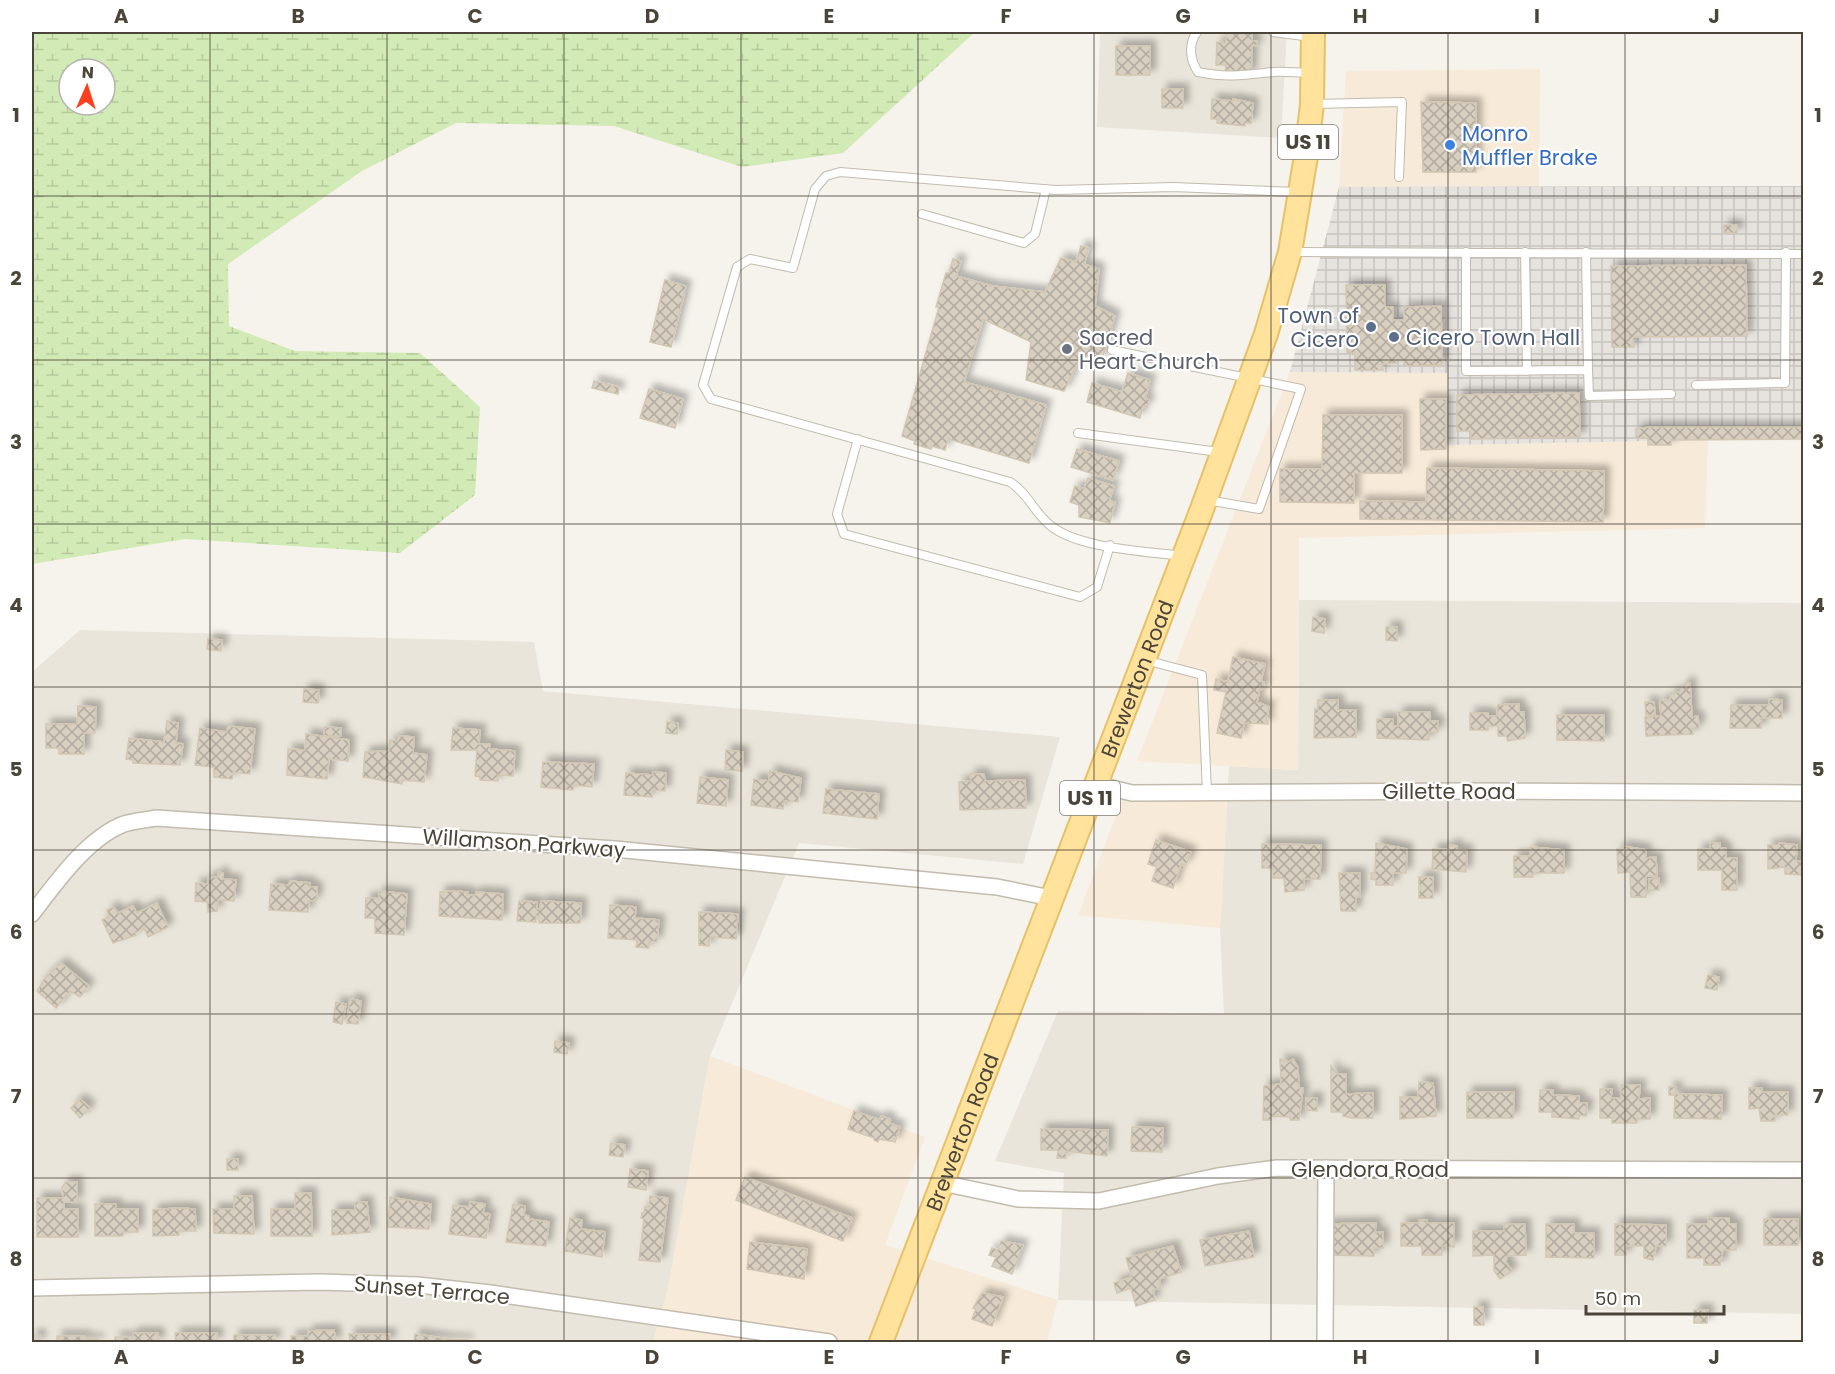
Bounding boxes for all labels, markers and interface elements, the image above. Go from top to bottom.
text: A [114,2,129,30]
text: B [291,2,305,30]
text: C [467,2,483,30]
text: D [645,2,659,30]
text: E [824,2,834,30]
text: F [1001,2,1012,30]
text: G [1175,2,1191,30]
text: H [1353,2,1367,30]
text: I [1534,2,1540,30]
text: J [1708,2,1720,30]
north arrow [57,57,117,117]
text: N [81,61,94,84]
text: 1 [12,101,20,129]
text: 1 [1814,101,1822,129]
place label: Monro Muffler Brake [1462,119,1598,172]
road number: US 11 [1278,125,1338,159]
marker: Monro Muffler Brake [1443,138,1457,152]
text: 2 [10,264,22,292]
text: 2 [1812,264,1824,292]
place label: Town of Cicero [1278,301,1359,354]
marker: Town of Cicero [1364,320,1378,334]
place label: Sacred Heart Church [1079,323,1219,376]
place label: Cicero Town Hall [1406,323,1580,352]
marker: Cicero Town Hall [1387,330,1401,344]
marker: Sacred Heart Church [1060,342,1074,356]
text: 3 [10,428,22,456]
text: 3 [1812,428,1824,456]
text: 4 [9,591,23,619]
text: 4 [1811,591,1825,619]
street label: Brewerton Road [1093,596,1180,762]
text: 5 [10,755,23,783]
text: 5 [1812,755,1825,783]
street label: Gillette Road [1382,777,1516,806]
road number: US 11 [1060,781,1120,815]
street label: Willamson Parkway [421,821,627,865]
text: 6 [10,918,22,946]
text: 6 [1812,918,1824,946]
street label: Brewerton Road [918,1049,1005,1215]
text: 7 [11,1082,22,1110]
text: 7 [1813,1082,1824,1110]
street label: Glendora Road [1291,1155,1449,1184]
text: 8 [10,1245,22,1273]
text: 8 [1812,1245,1824,1273]
street label: Sunset Terrace [353,1269,511,1311]
scale bar [1586,1278,1724,1316]
text: 50 m [1595,1286,1641,1311]
text: A [114,1343,129,1371]
text: B [291,1343,305,1371]
text: C [467,1343,483,1371]
text: D [645,1343,659,1371]
text: E [824,1343,834,1371]
text: F [1001,1343,1012,1371]
text: G [1175,1343,1191,1371]
text: H [1353,1343,1367,1371]
text: I [1534,1343,1540,1371]
text: J [1708,1343,1720,1371]

